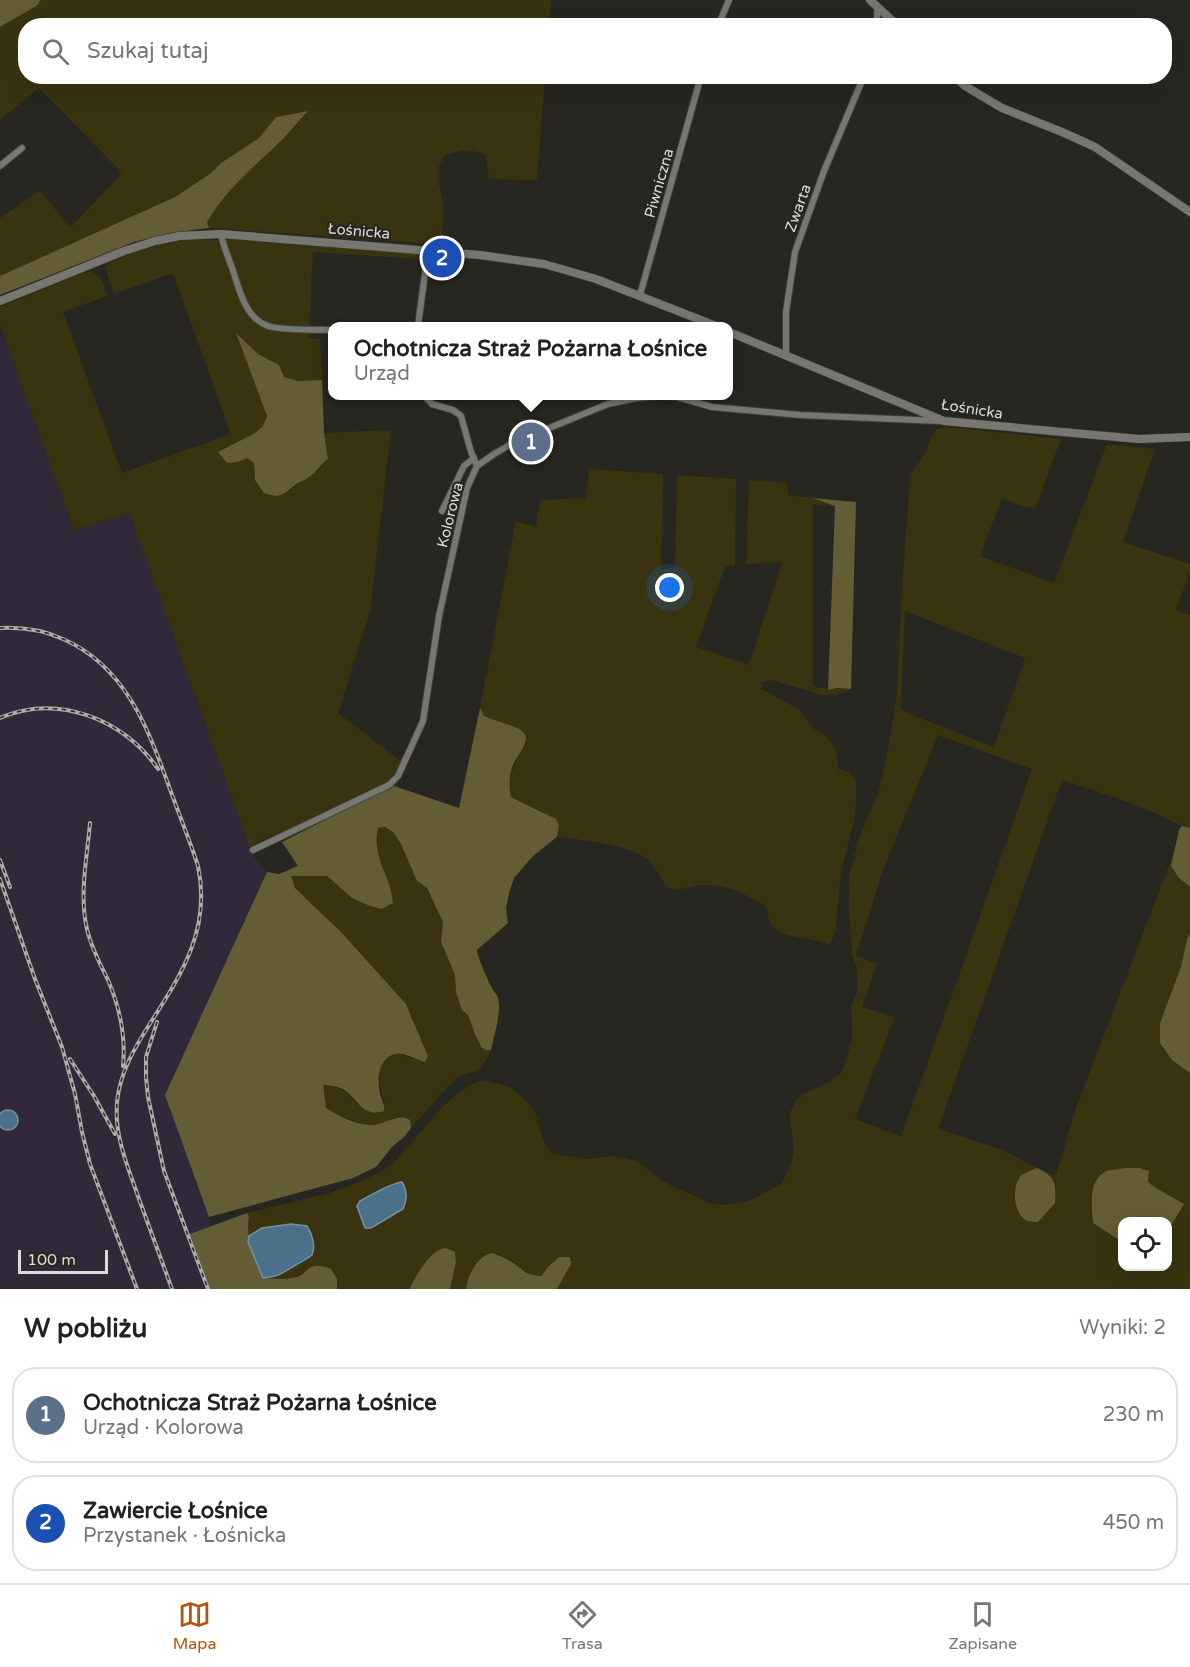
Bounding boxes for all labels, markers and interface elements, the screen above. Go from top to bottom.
search box [18,18,1172,84]
icon: search [39,35,72,68]
text: Szukaj tutaj [87,38,209,64]
street label: Piwniczna [640,146,678,220]
street label: Zwarta [781,182,815,234]
street label: Łośnicka [327,219,391,243]
pin: 2 [422,236,462,280]
popup [328,322,733,400]
text: Ochotnicza Straż Pożarna Łośnice [354,336,707,362]
text: Urząd [354,362,410,386]
street label: Łośnicka [940,395,1004,423]
pin: 1 [512,420,550,464]
street label: Kolorowa [433,480,467,550]
your location [655,573,684,602]
map controls [1118,1217,1172,1271]
button: locate [1118,1217,1172,1271]
scale bar [18,1247,108,1274]
text: 100 m [27,1250,76,1270]
text: W pobliżu [24,1313,147,1344]
text: Wyniki: 2 [1079,1316,1166,1340]
text: Ochotnicza Straż Pożarna Łośnice [83,1390,437,1416]
text: 1 [39,1403,52,1427]
text: 230 m [1103,1403,1164,1427]
text: Urząd · Kolorowa [83,1416,244,1440]
text: Zawiercie Łośnice [83,1498,268,1524]
text: 2 [39,1511,52,1535]
text: 450 m [1103,1511,1164,1535]
text: Przystanek · Łośnicka [83,1524,286,1548]
tab: Mapa [173,1598,216,1654]
tab: Trasa [562,1598,603,1654]
tab: Zapisane [948,1598,1017,1654]

